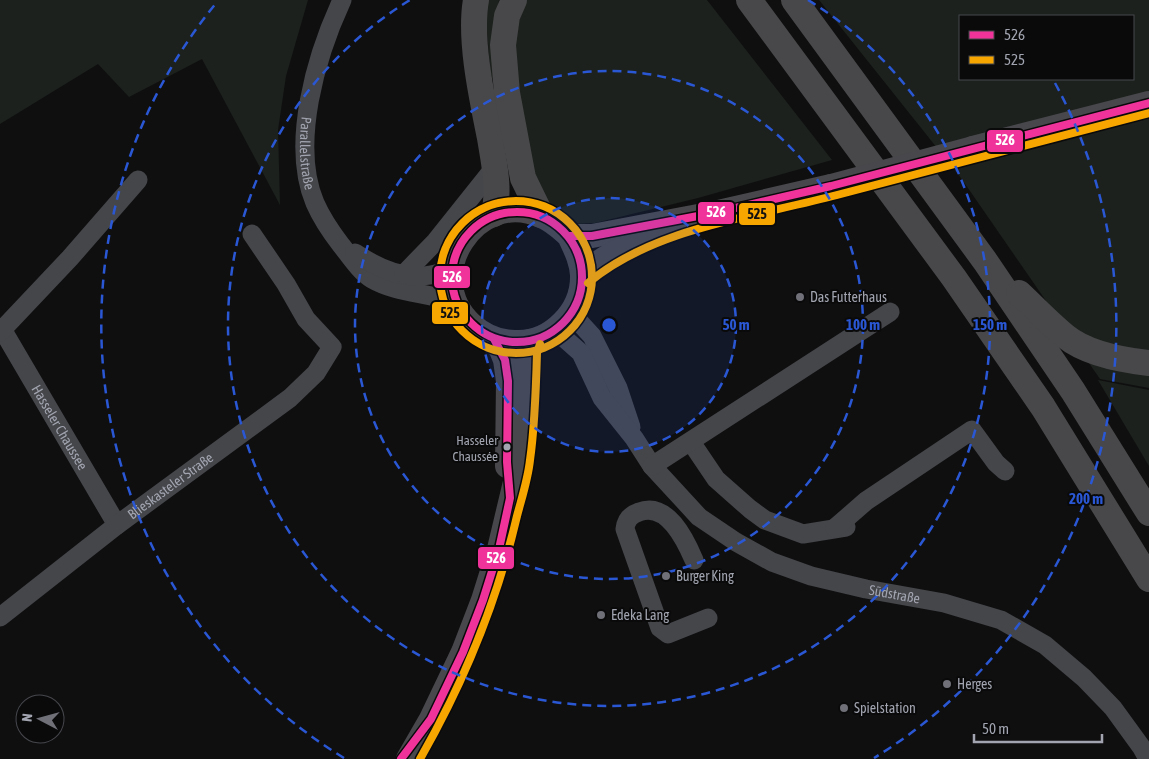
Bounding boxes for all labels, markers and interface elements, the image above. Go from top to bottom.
legend [959,15,1134,80]
text: 526 [1004,26,1025,43]
text: 525 [1004,51,1025,68]
street label: Parallelstraße [297,116,318,191]
line badge: 526 [986,129,1024,153]
text: 526 [995,132,1015,148]
line badge: 526 [697,201,735,225]
line badge: 525 [738,202,776,226]
text: 526 [706,204,726,220]
text: 525 [747,206,767,222]
line badge: 526 [433,265,471,289]
text: 526 [442,269,462,285]
place label: Das Futterhaus [810,289,887,305]
marker: Das Futterhaus [794,291,806,303]
line badge: 525 [431,301,469,325]
text: 525 [440,305,460,321]
centre of rings [600,316,618,334]
text: 50 m [723,316,750,333]
text: 100 m [846,316,880,333]
text: 150 m [973,316,1007,333]
street label: Hasseler Chaussee [29,382,91,473]
place label: Hasseler Chaussée [453,433,498,464]
marker: Hasseler Chaussée [502,442,512,452]
street label: Blieskasteler Straße [124,449,216,523]
text: 200 m [1069,490,1103,507]
line badge: 526 [477,546,515,570]
text: 526 [486,550,506,566]
place label: Burger King [676,568,734,584]
marker: Burger King [660,570,672,582]
street label: Südstraße [868,582,921,607]
place label: Edeka Lang [611,607,669,623]
marker: Edeka Lang [595,609,607,621]
place label: Herges [957,676,992,692]
marker: Herges [941,678,953,690]
north arrow [15,694,65,744]
place label: Spielstation [854,700,916,716]
marker: Spielstation [838,702,850,714]
scale bar [974,712,1102,744]
text: N [19,713,35,723]
text: 50 m [982,720,1009,737]

